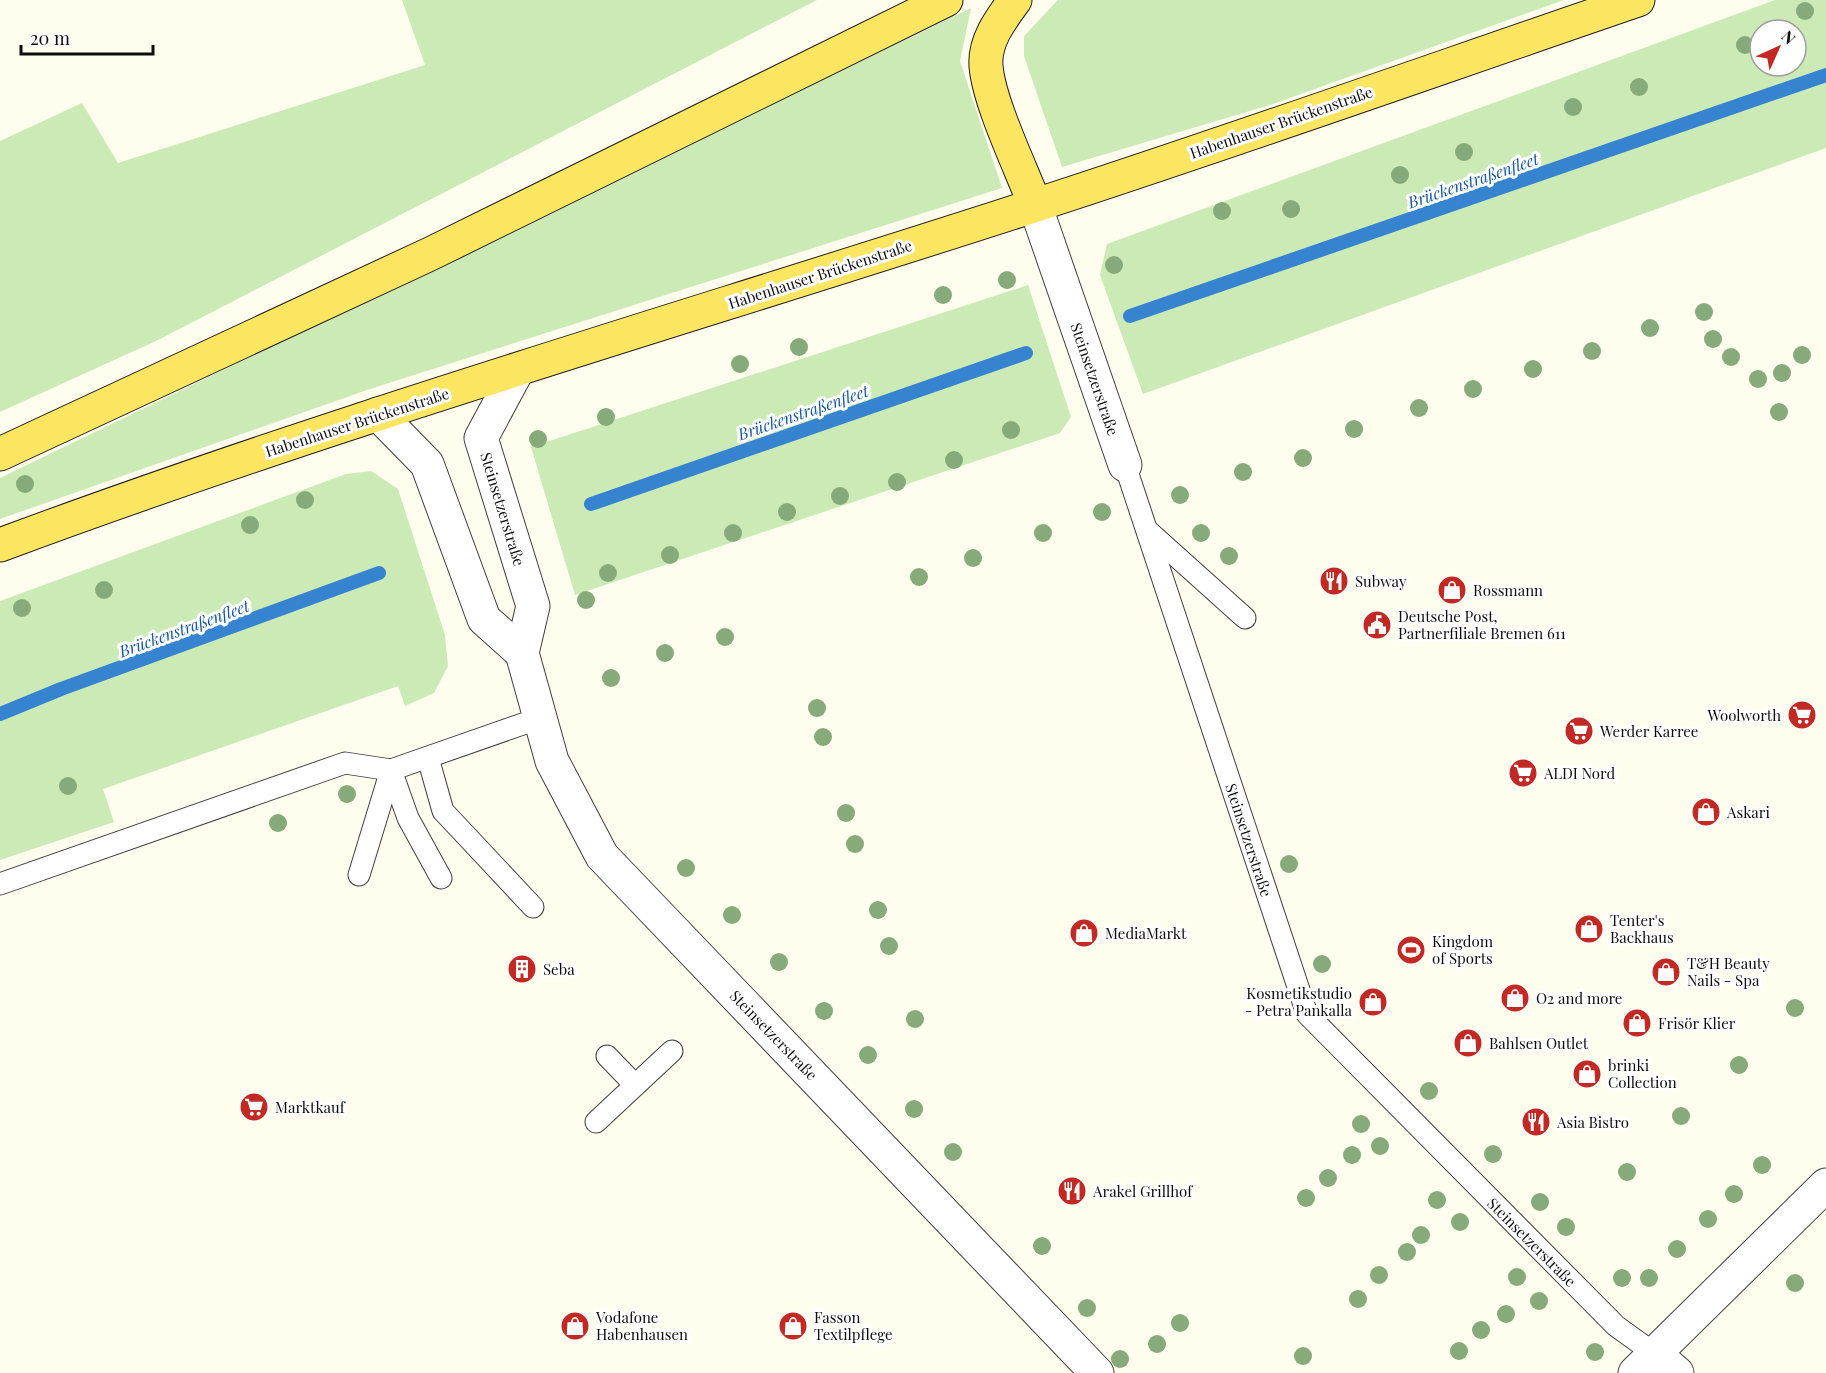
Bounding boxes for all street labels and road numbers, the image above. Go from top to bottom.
street label: Habenhauser Brückenstraße [1187,81,1375,163]
street label: Habenhauser Brückenstraße [726,235,914,313]
street label: Steinsetzerstraße [1066,320,1124,438]
street label: Habenhauser Brückenstraße [263,383,451,461]
street label: Steinsetzerstraße [476,450,530,568]
street label: Steinsetzerstraße [1221,781,1277,899]
street label: Steinsetzerstraße [726,986,822,1084]
street label: Steinsetzerstraße [1483,1193,1581,1291]

